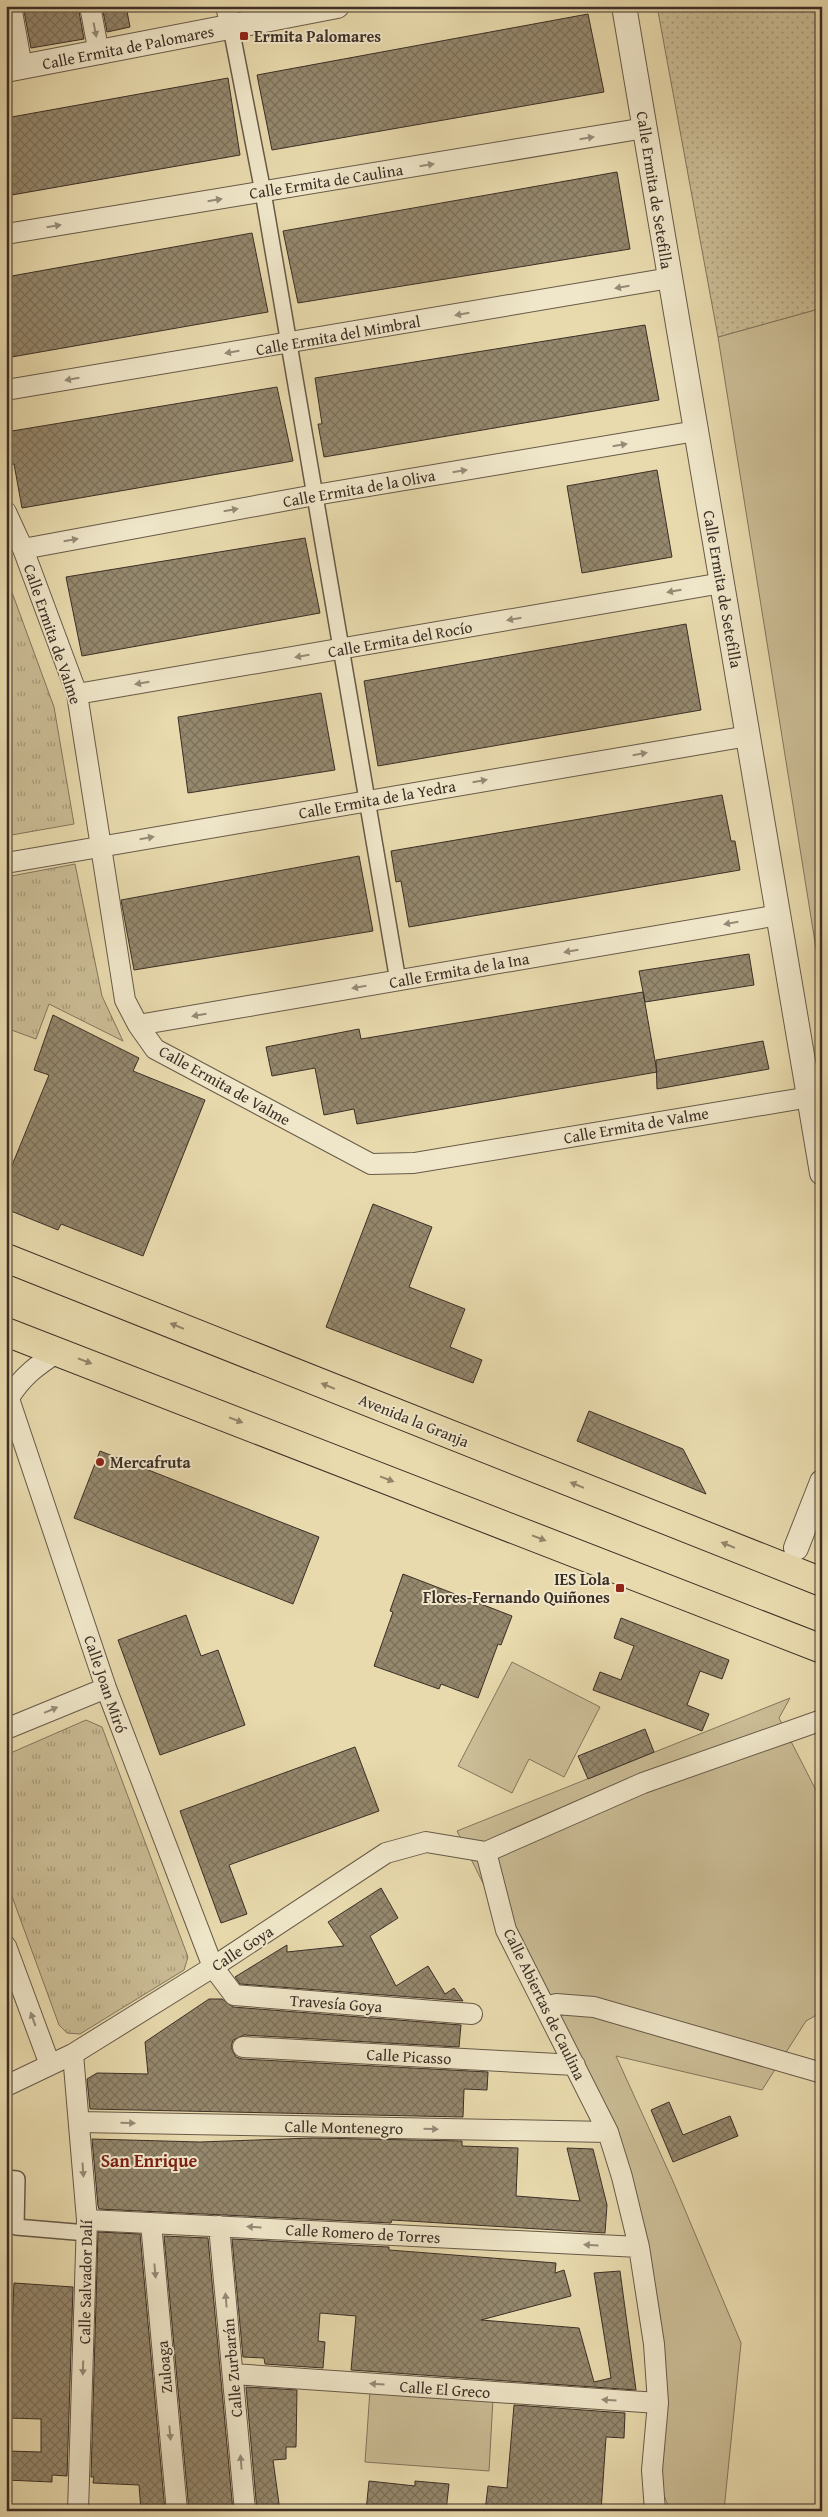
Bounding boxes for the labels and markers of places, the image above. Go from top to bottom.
place label: Ermita Palomares [254,24,381,48]
marker: Ermita Palomares [238,30,250,42]
place label: Mercafruta [110,1450,191,1474]
marker: Mercafruta [94,1456,106,1468]
place label: IES Lola Flores-Fernando Quiñones [423,1567,611,1609]
marker: IES Lola Flores-Fernando Quiñones [614,1582,626,1594]

